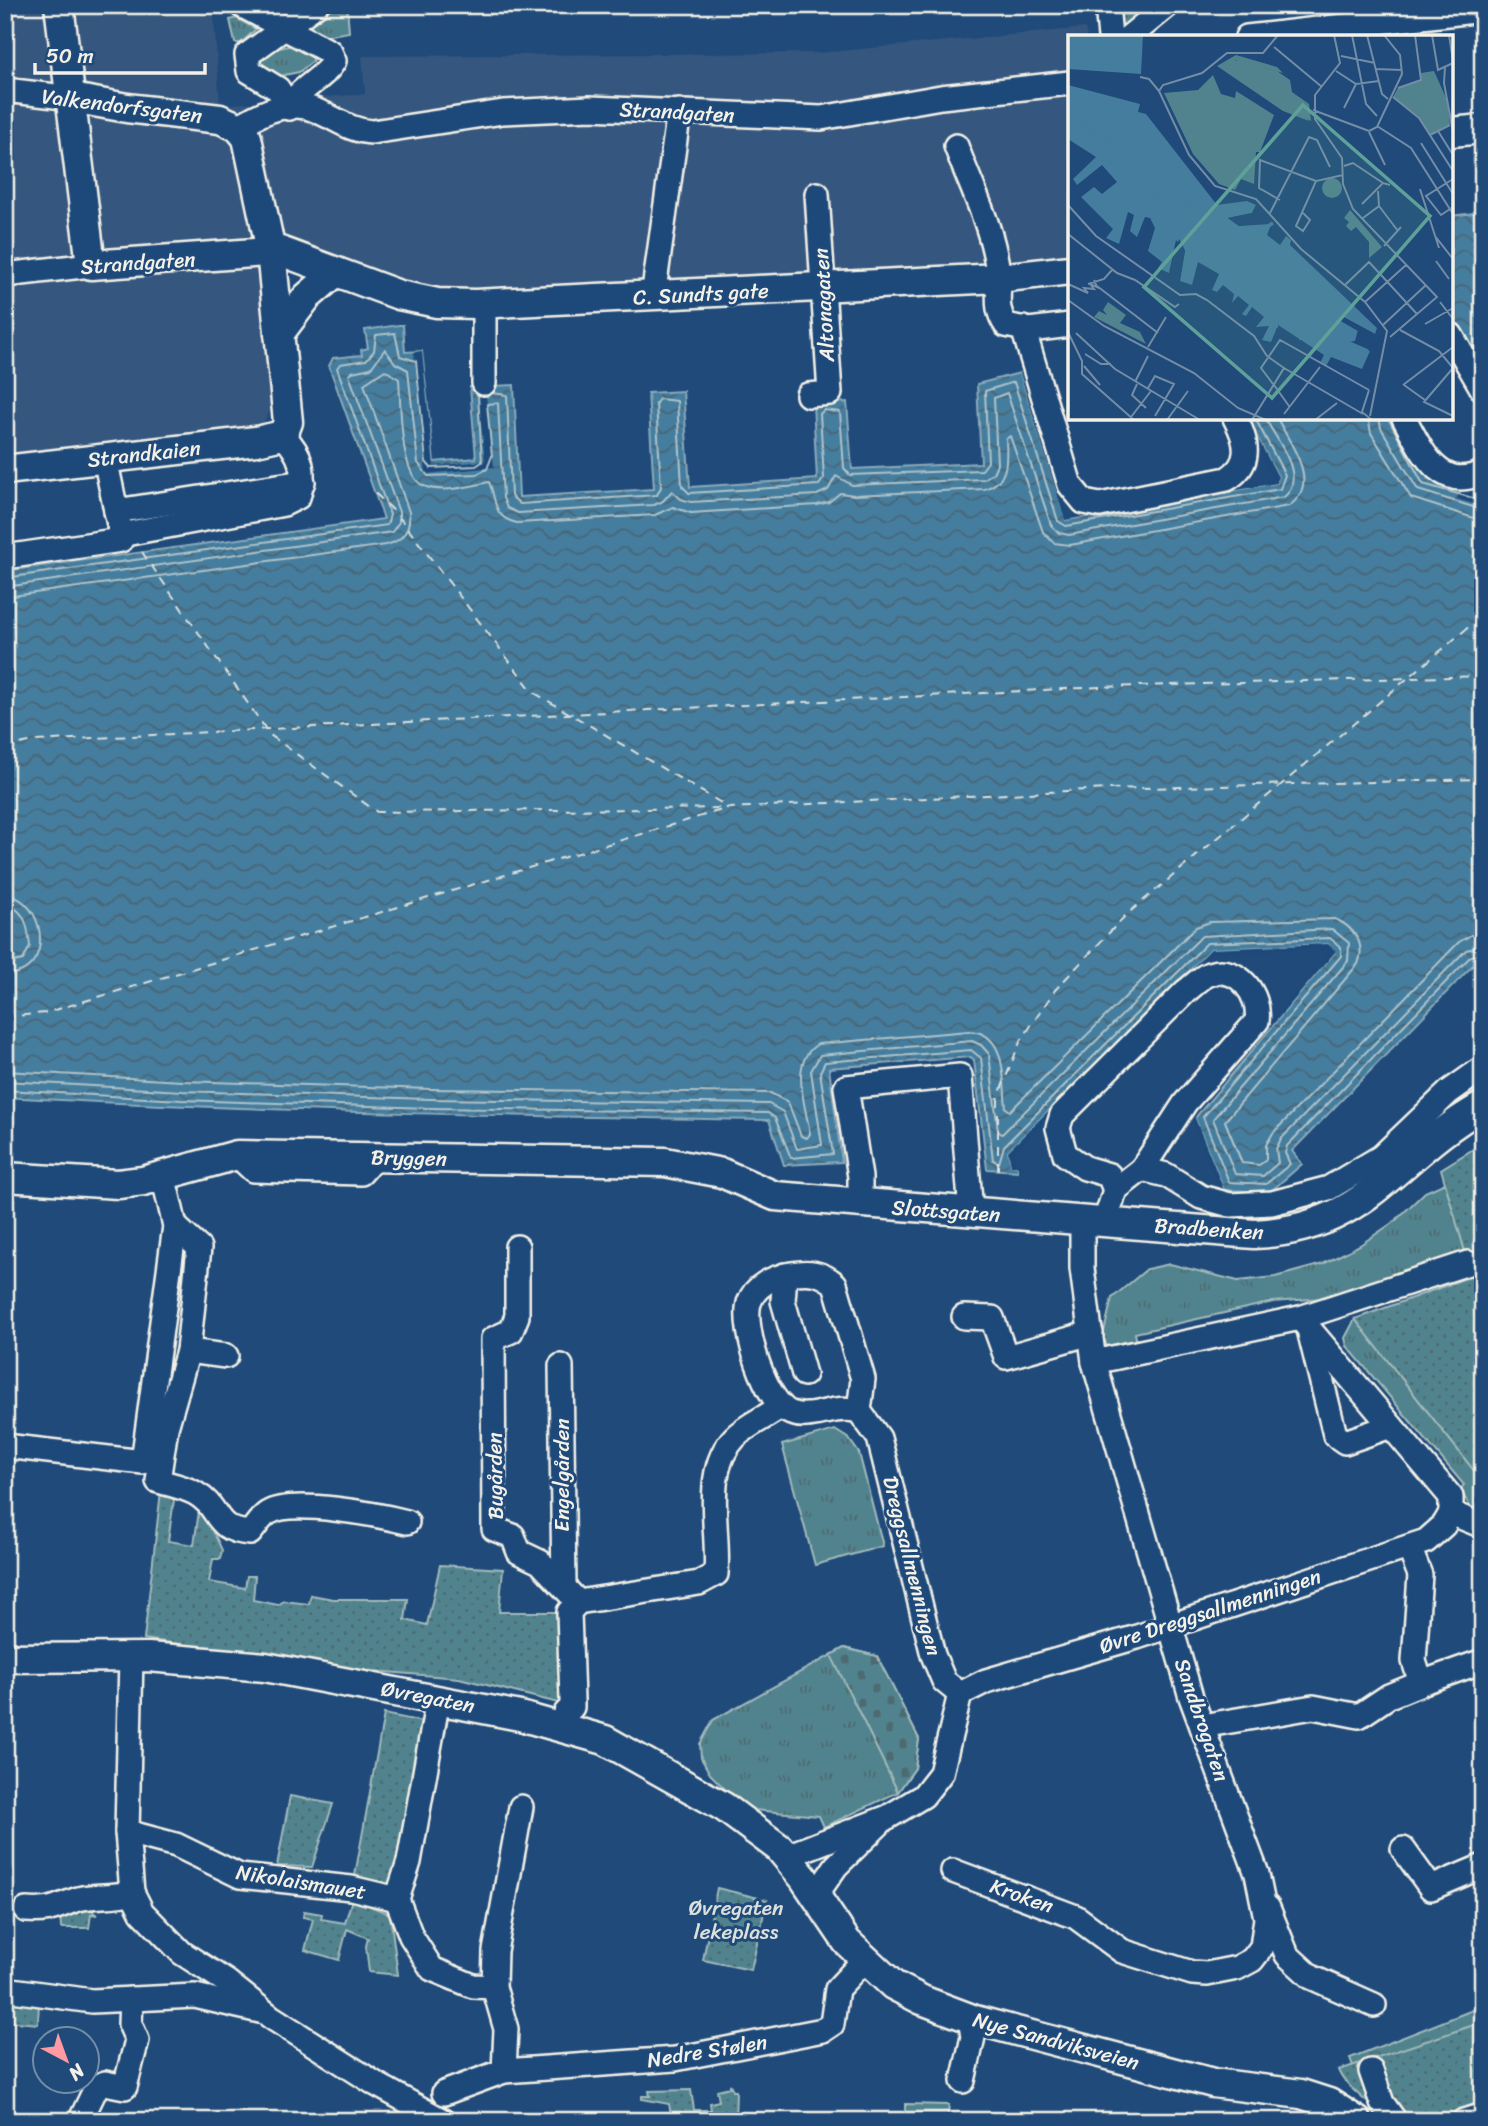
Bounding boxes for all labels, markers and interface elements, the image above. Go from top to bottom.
scale bar [35,32,205,76]
inset map [1068,35,1453,420]
text: 50 m [46,37,94,75]
street label: Valkendorfsgaten [40,77,204,135]
street label: Strandgaten [619,90,735,134]
street label: Strandgaten [79,240,197,286]
street label: Altonagaten [802,247,846,364]
street label: C. Sundts gate [632,271,770,317]
street label: Strandkaien [85,429,203,479]
street label: Bryggen [371,1138,447,1178]
street label: Slottsgaten [890,1188,1002,1234]
street label: Bradbenken [1153,1206,1265,1252]
street label: Engelgården [543,1418,581,1532]
street label: Bugården [475,1432,515,1520]
street label: Dreggsallmenningen [871,1472,953,1660]
street label: Øvre Dreggsallmenningen [1094,1557,1326,1665]
street label: Sandbrogaten [1163,1653,1241,1787]
street label: Øvregaten [378,1669,478,1725]
street label: Nikolaismauet [233,1853,369,1911]
street label: Kroken [985,1867,1059,1925]
park label: Øvregaten lekeplass [689,1889,783,1951]
street label: Nye Sandviksveien [969,2001,1143,2081]
street label: Nedre Stølen [644,2023,770,2079]
north arrow [32,2024,102,2094]
text: N [60,2055,93,2090]

